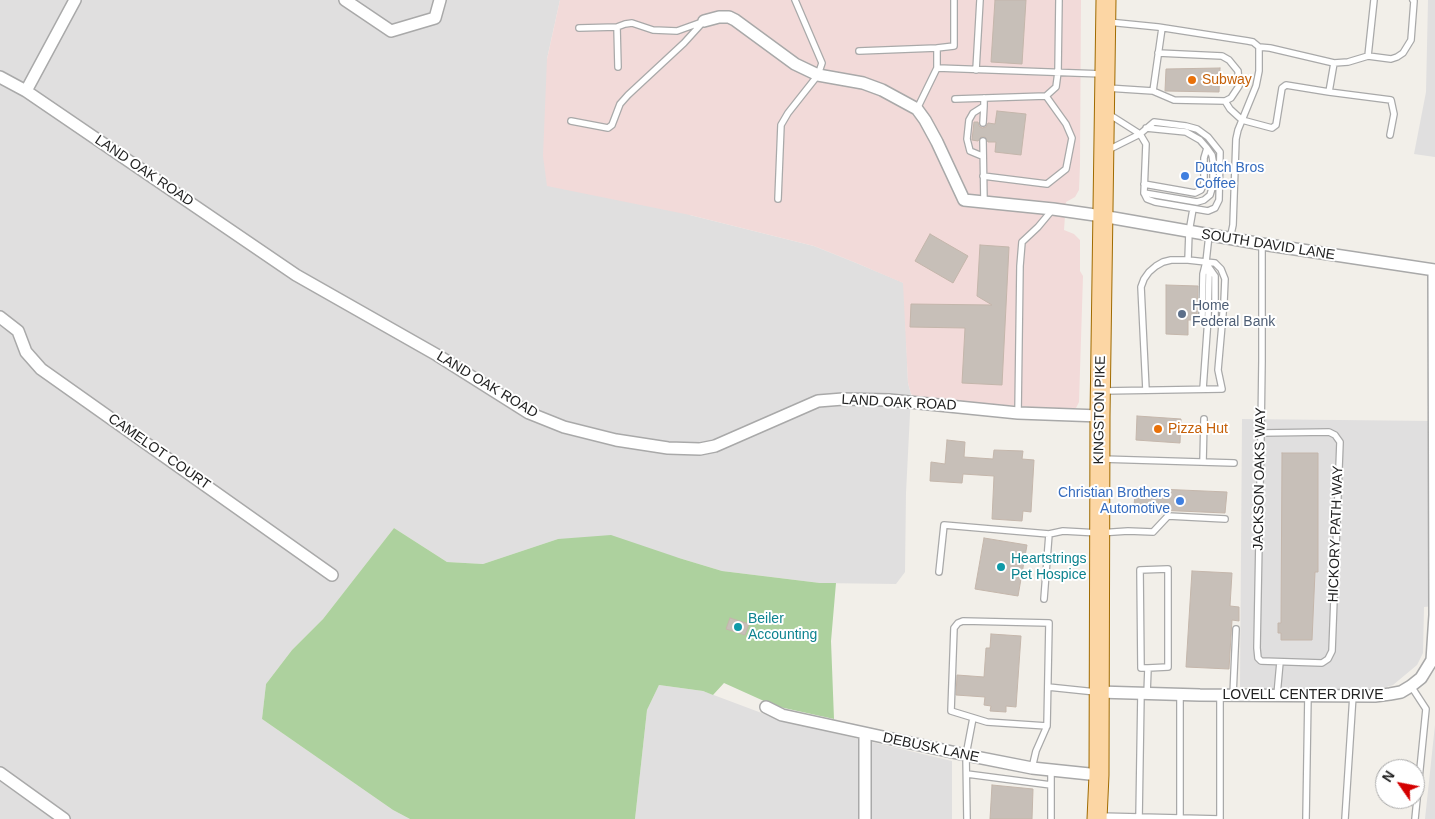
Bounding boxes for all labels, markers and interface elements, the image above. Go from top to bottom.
place label: Subway [1202,72,1252,88]
marker: Subway [1186,74,1198,86]
street label: LAND OAK ROAD [92,132,196,210]
place label: Dutch Bros Coffee [1195,160,1264,192]
marker: Dutch Bros Coffee [1179,170,1191,182]
street label: SOUTH DAVID LANE [1200,226,1336,264]
place label: Home Federal Bank [1192,298,1275,331]
marker: Home Federal Bank [1176,308,1188,320]
street label: LAND OAK ROAD [433,348,541,422]
street label: KINGSTON PIKE [1091,356,1109,464]
street label: LAND OAK ROAD [841,392,957,414]
street label: JACKSON OAKS WAY [1250,407,1270,551]
street label: CAMELOT COURT [105,410,213,494]
place label: Pizza Hut [1168,421,1228,437]
marker: Pizza Hut [1152,423,1164,435]
street label: HICKORY PATH WAY [1325,465,1347,603]
place label: Christian Brothers Automotive [1058,485,1170,518]
marker: Christian Brothers Automotive [1174,495,1186,507]
place label: Heartstrings Pet Hospice [1011,551,1086,584]
marker: Heartstrings Pet Hospice [995,561,1007,573]
place label: Beiler Accounting [748,611,817,644]
marker: Beiler Accounting [732,621,744,633]
street label: LOVELL CENTER DRIVE [1222,687,1384,703]
street label: DEBUSK LANE [881,730,981,766]
north arrow [1375,759,1425,809]
text: N [1379,768,1398,785]

